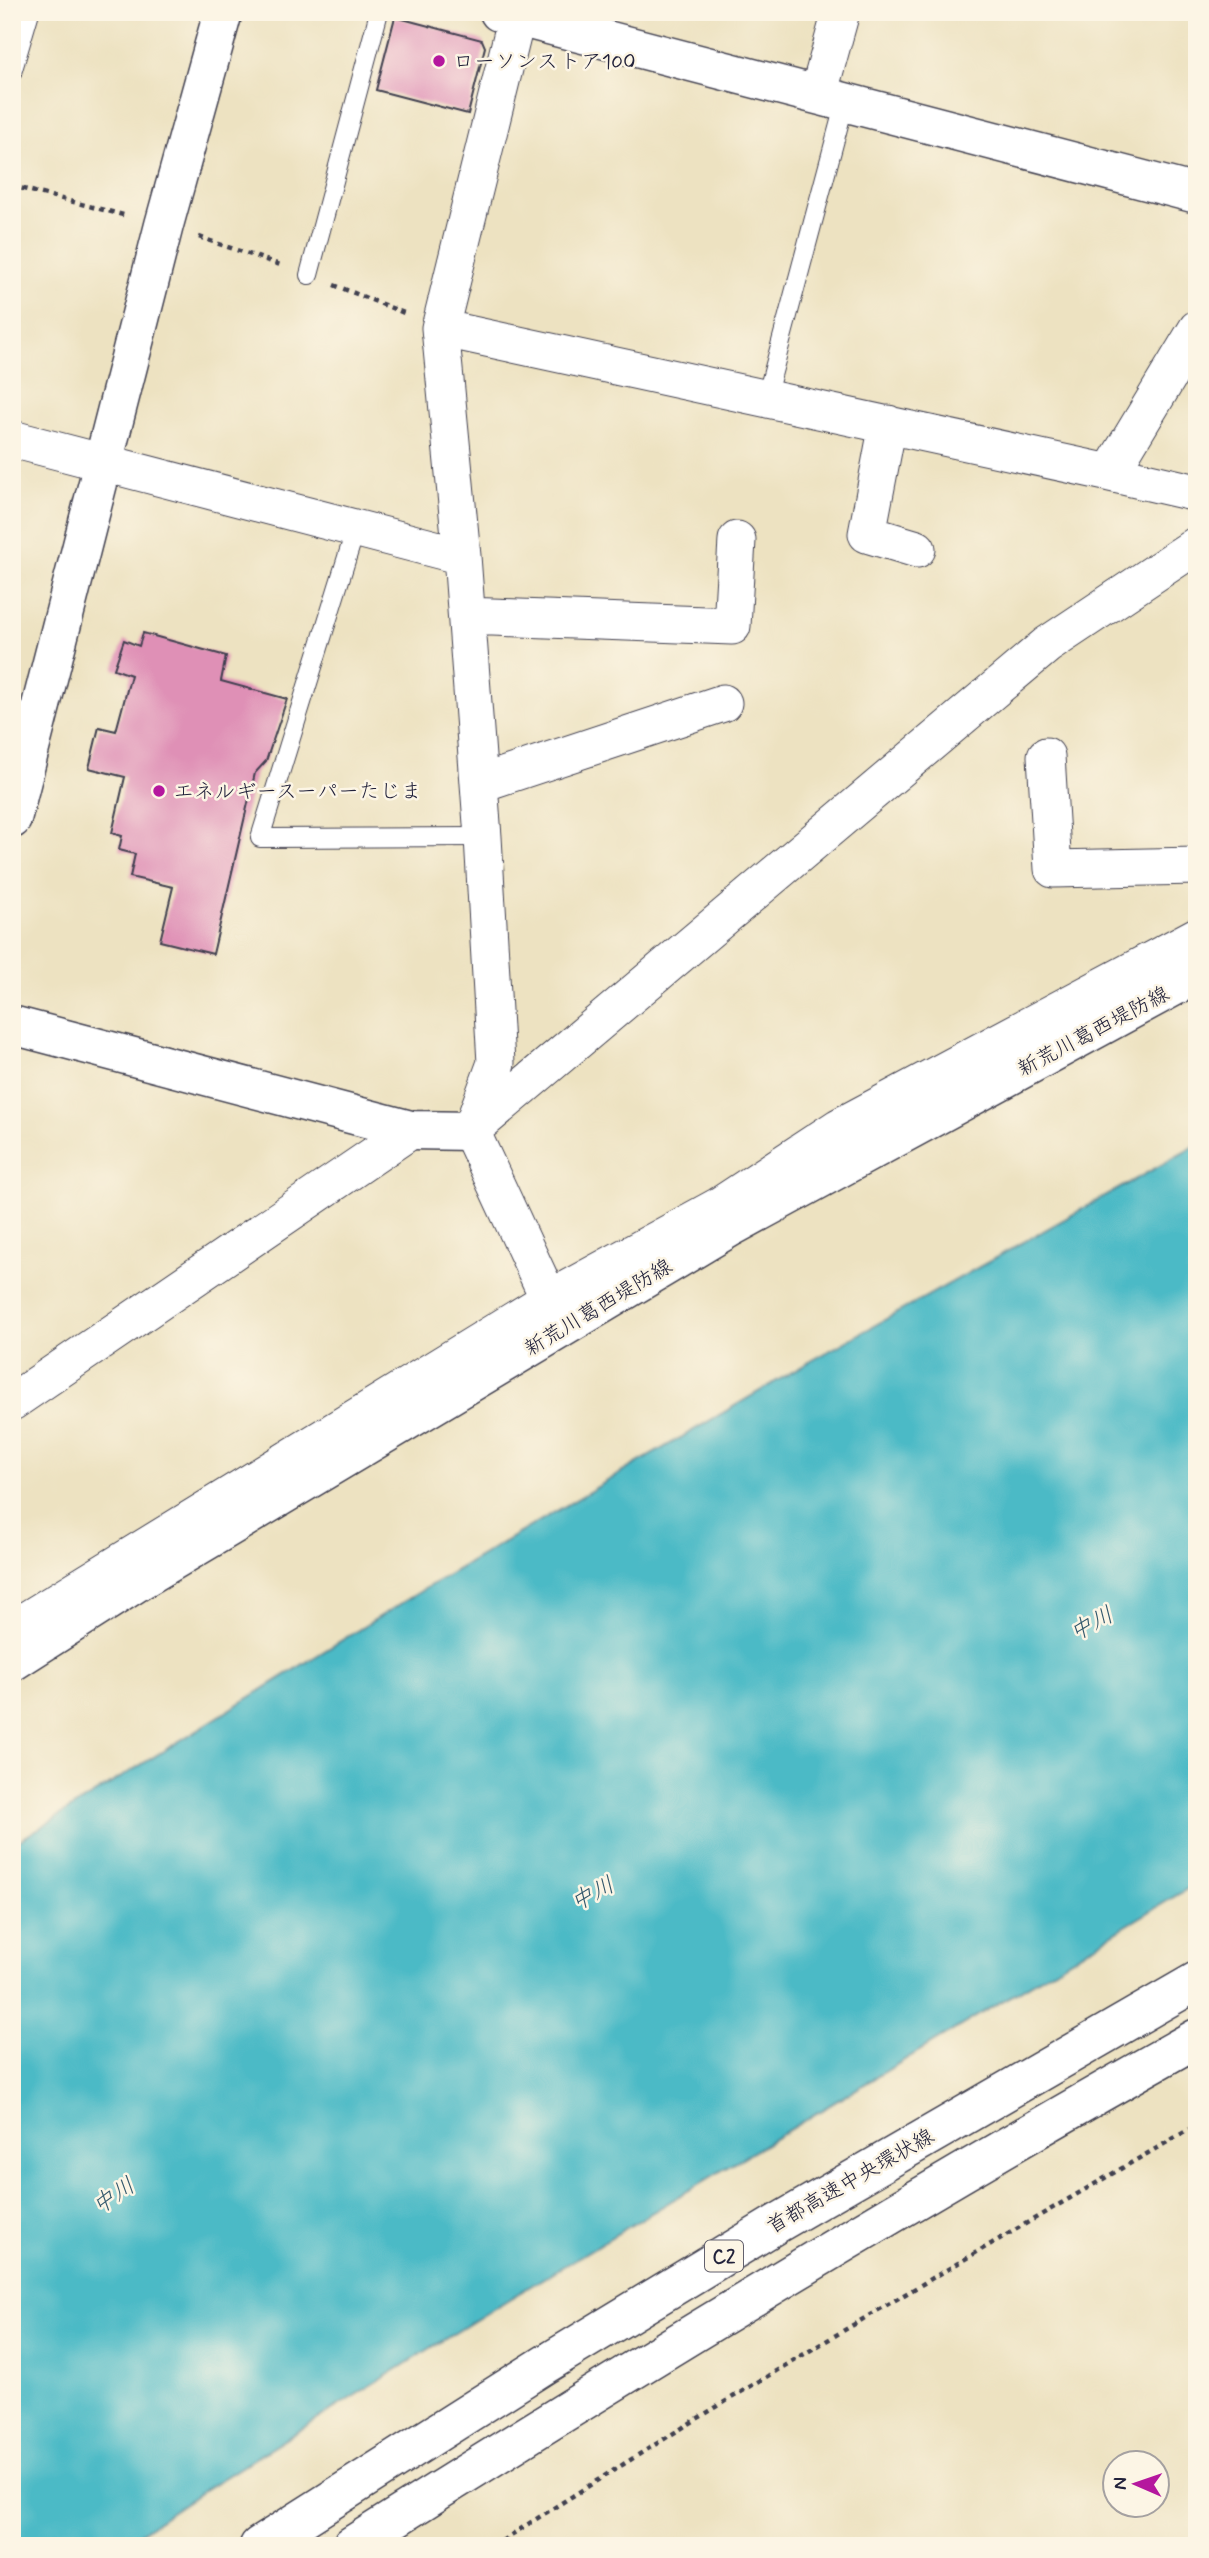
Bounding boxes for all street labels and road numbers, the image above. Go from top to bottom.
street label: 新荒川葛西堤防線 [1013,980,1174,1084]
street label: 新荒川葛西堤防線 [519,1253,678,1363]
street label: 首都高速中央環状線 [762,2122,939,2241]
road number: C2 [705,2240,743,2272]

